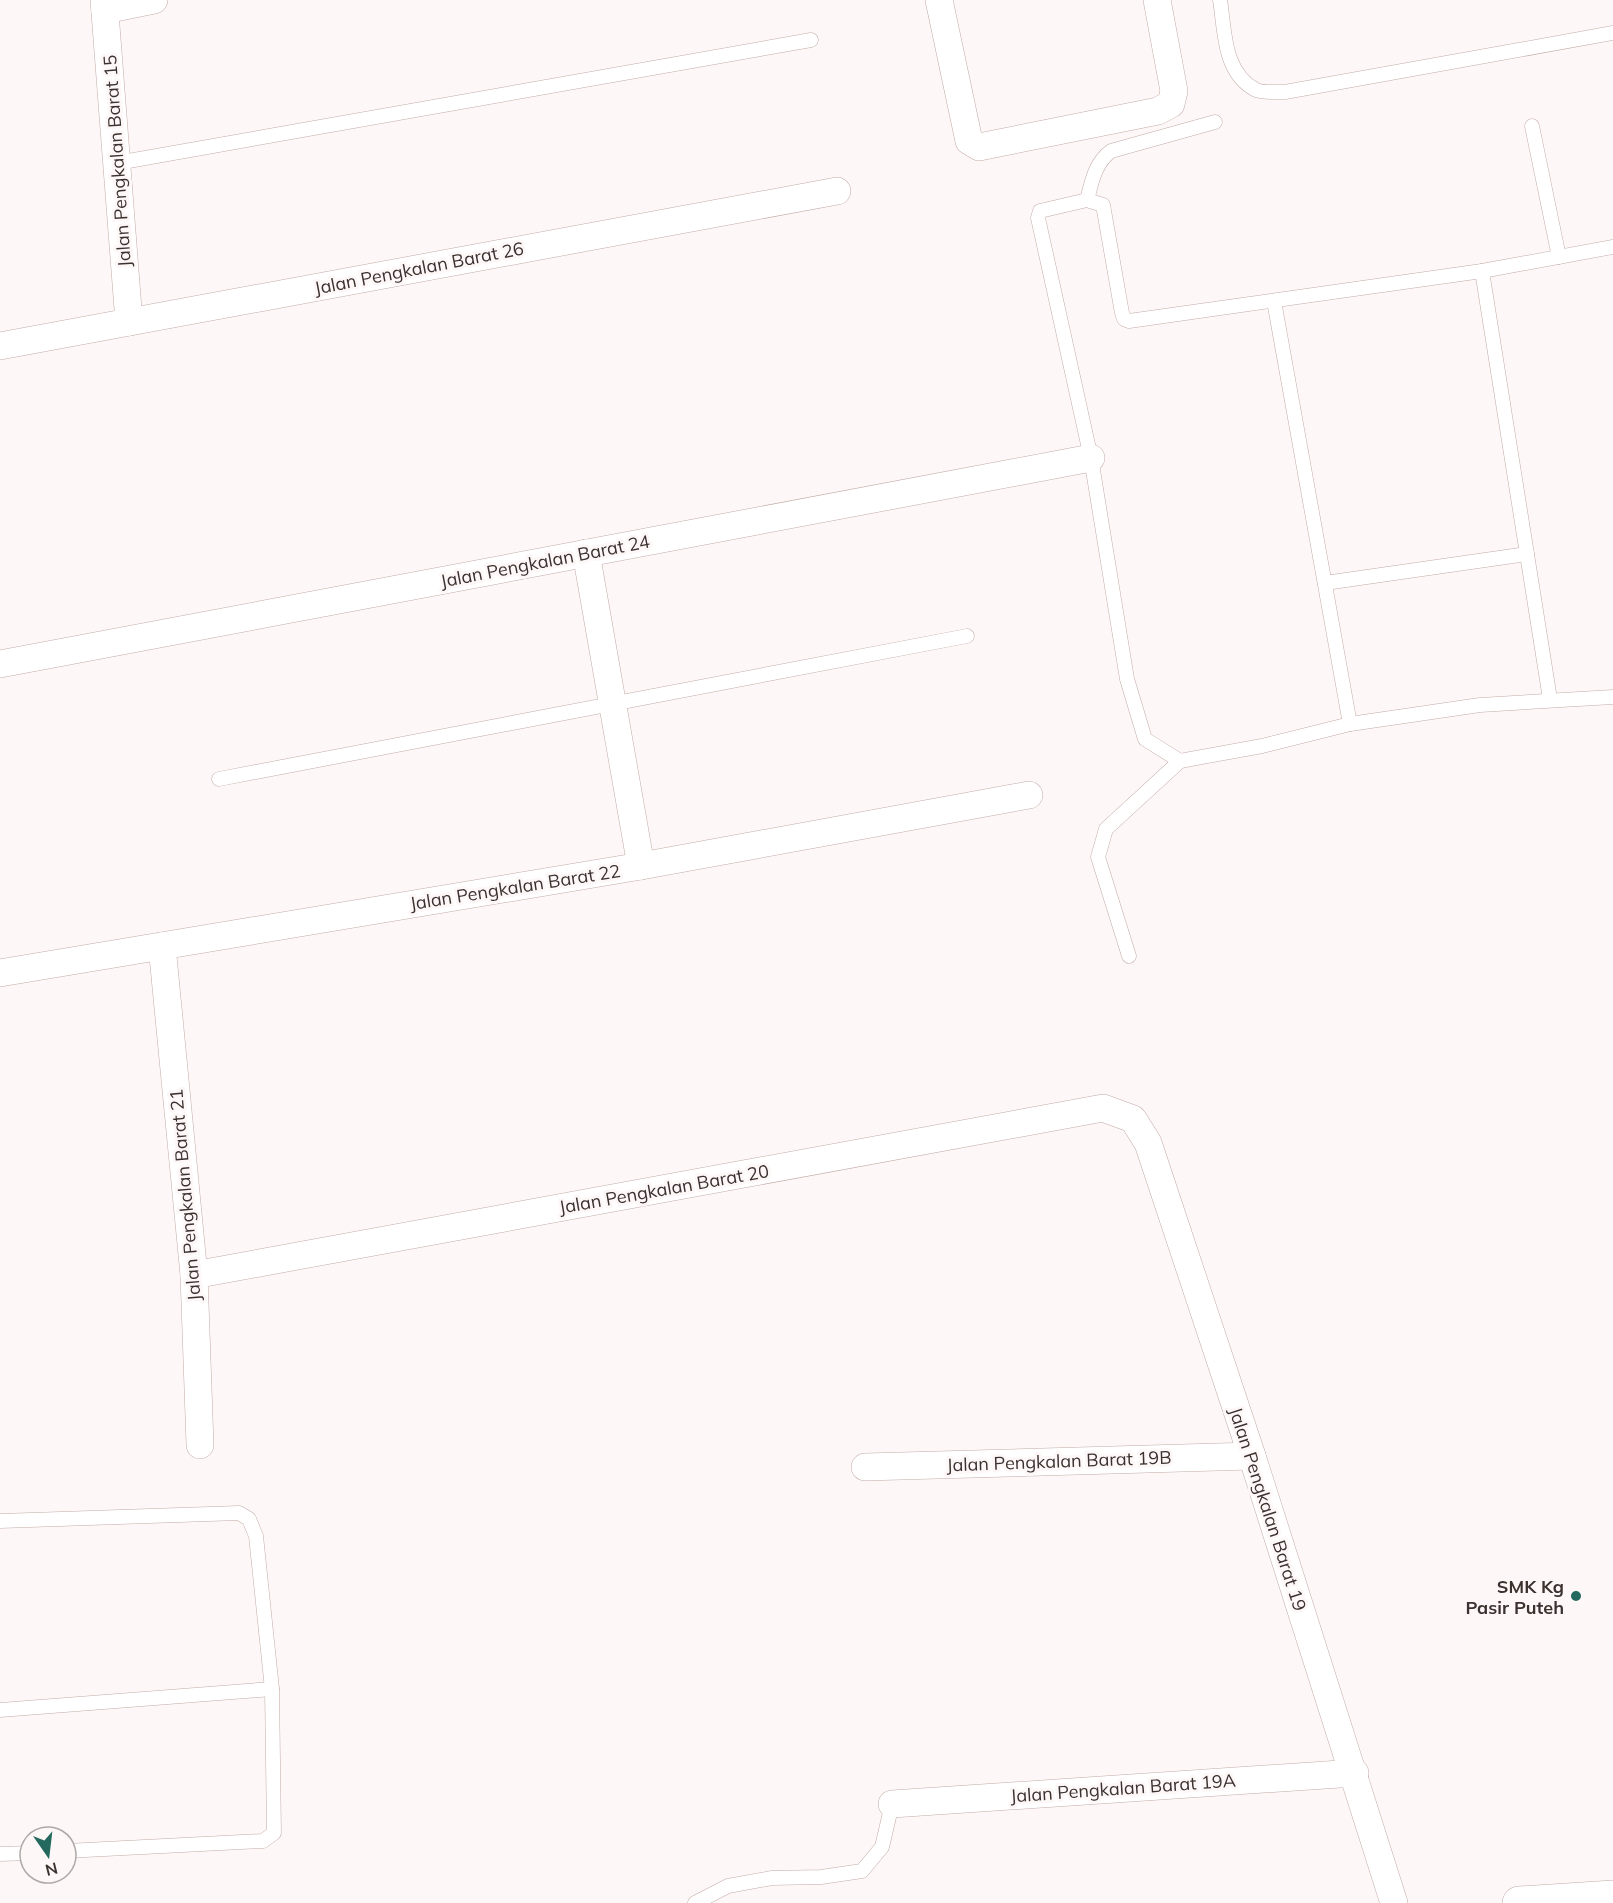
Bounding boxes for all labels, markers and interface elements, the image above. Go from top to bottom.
street label: Jalan Pengkalan Barat 15 [98,54,136,268]
street label: Jalan Pengkalan Barat 26 [312,236,526,300]
street label: Jalan Pengkalan Barat 24 [438,529,652,593]
street label: Jalan Pengkalan Barat 22 [408,859,622,915]
street label: Jalan Pengkalan Barat 21 [164,1088,206,1302]
street label: Jalan Pengkalan Barat 20 [557,1159,771,1219]
street label: Jalan Pengkalan Barat 19 [1224,1404,1312,1614]
street label: Jalan Pengkalan Barat 19B [946,1446,1172,1476]
place label: SMK Kg Pasir Puteh [1466,1575,1564,1619]
marker: SMK Kg Pasir Puteh [1569,1589,1583,1603]
street label: Jalan Pengkalan Barat 19A [1009,1769,1237,1807]
north arrow [18,1825,78,1885]
text: N [43,1858,60,1881]

